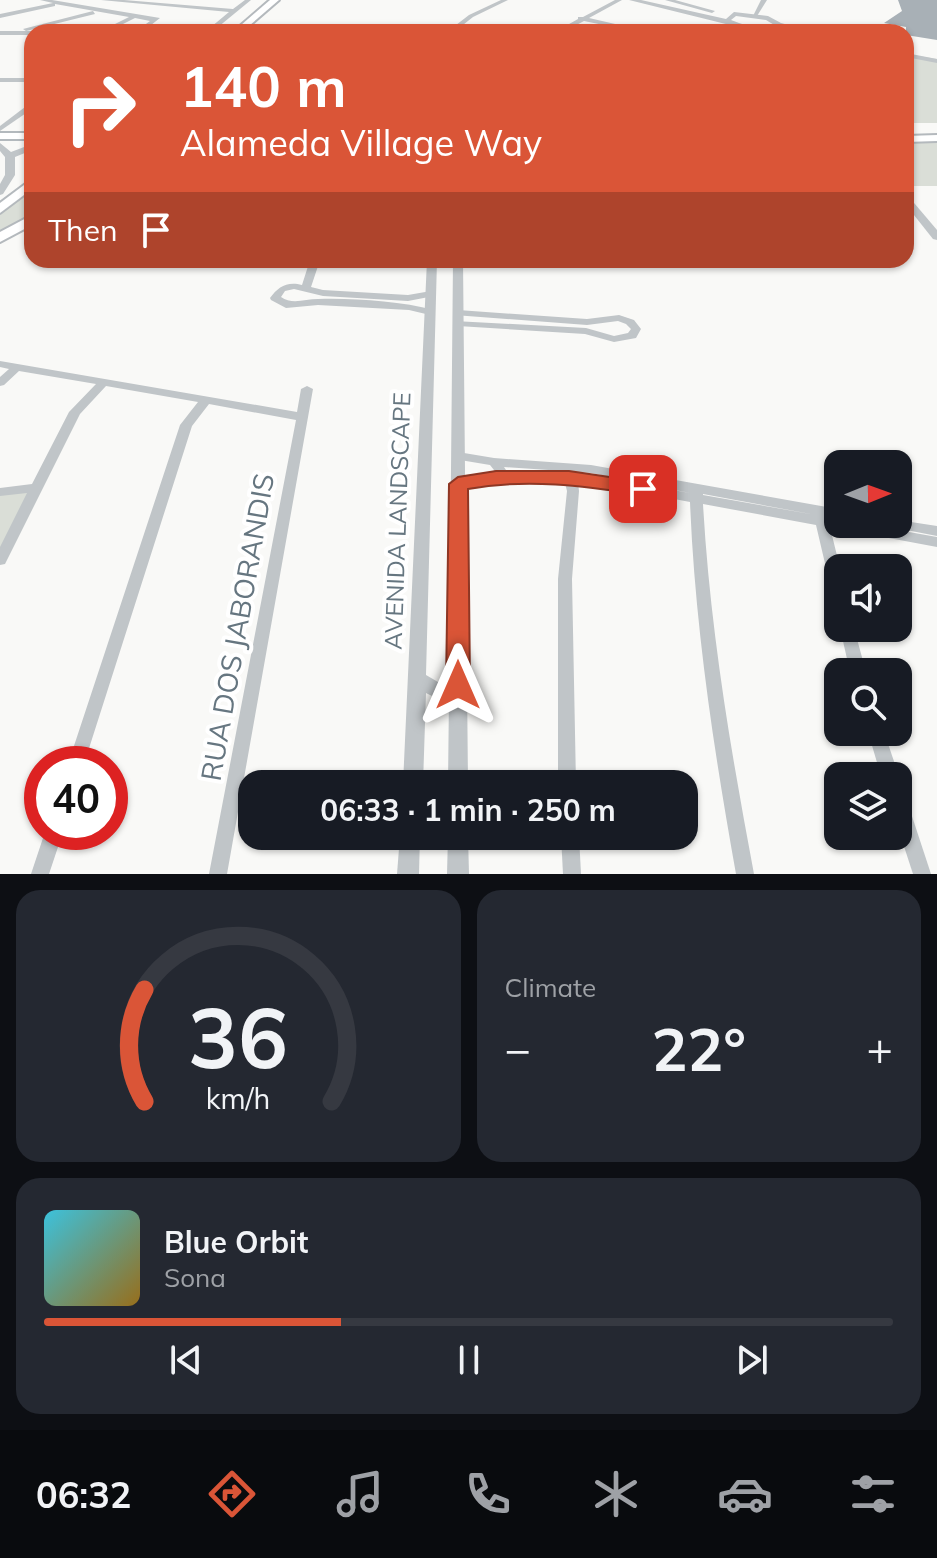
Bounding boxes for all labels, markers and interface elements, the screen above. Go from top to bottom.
text: 140 m [180,51,347,121]
icon: right [48,56,152,160]
text: Alameda Village Way [180,120,542,165]
icon: arrive [134,208,178,252]
text: Then [48,211,118,249]
street label: AVENIDA LANDSCAPE [378,392,416,650]
north arrow [824,450,912,538]
map controls [824,450,912,850]
pin [609,455,677,523]
icon: arrive [621,467,665,511]
street label: RUA DOS JABORANDIS [193,471,281,783]
button: sound [824,554,912,642]
position arrow [416,643,500,727]
button: search [824,658,912,746]
speed limit sign: 40 [24,746,128,850]
button: layers [824,762,912,850]
text: 06:33 · 1 min · 250 m [320,791,616,829]
text: Climate [505,971,596,1004]
text: 36 [188,984,288,1089]
text: 22° [651,1011,746,1086]
text: − [505,1021,531,1076]
text: + [867,1021,893,1076]
text: km/h [206,1080,271,1116]
text: Blue Orbit [164,1223,308,1261]
text: Sona [164,1261,226,1294]
icon: previous [164,1338,208,1382]
icon: pause [447,1338,491,1382]
icon: next [730,1338,774,1382]
icon: directions [204,1466,260,1522]
icon: music [332,1466,388,1522]
icon: phone [460,1466,516,1522]
icon: climate [588,1466,644,1522]
icon: car [717,1466,773,1522]
icon: filters [845,1466,901,1522]
text: 06:32 [36,1472,131,1517]

